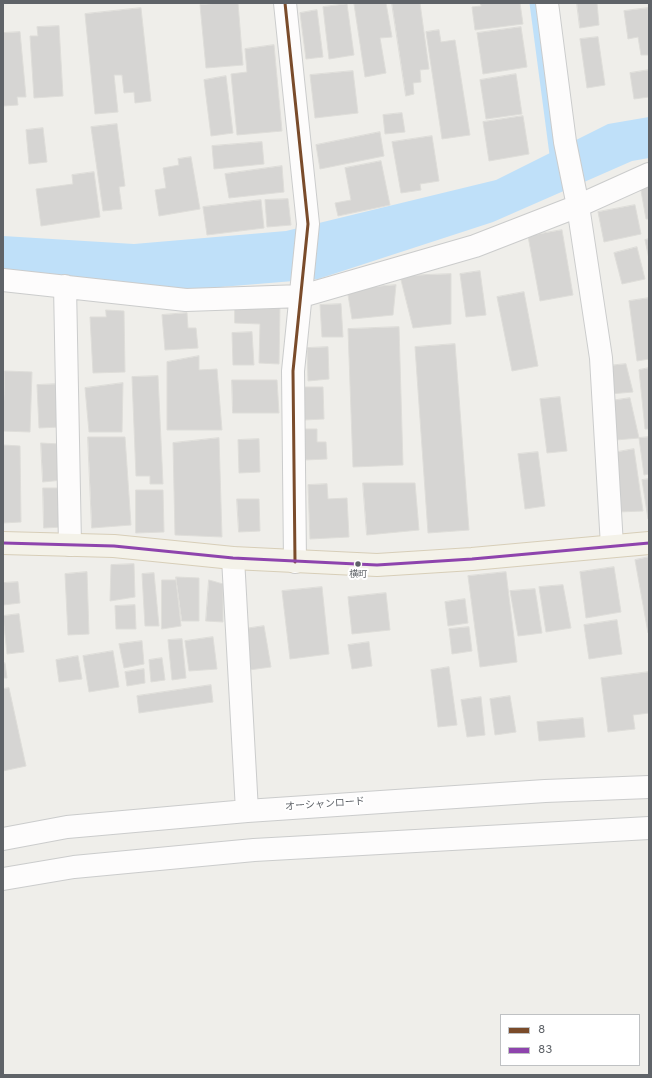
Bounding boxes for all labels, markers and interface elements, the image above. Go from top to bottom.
marker: 横町 [353,559,363,569]
place label: 横町 [349,570,367,580]
street label: オーシャンロード [285,796,365,814]
legend [500,1014,640,1066]
text: 8 [538,1022,545,1038]
text: 83 [538,1042,553,1058]

